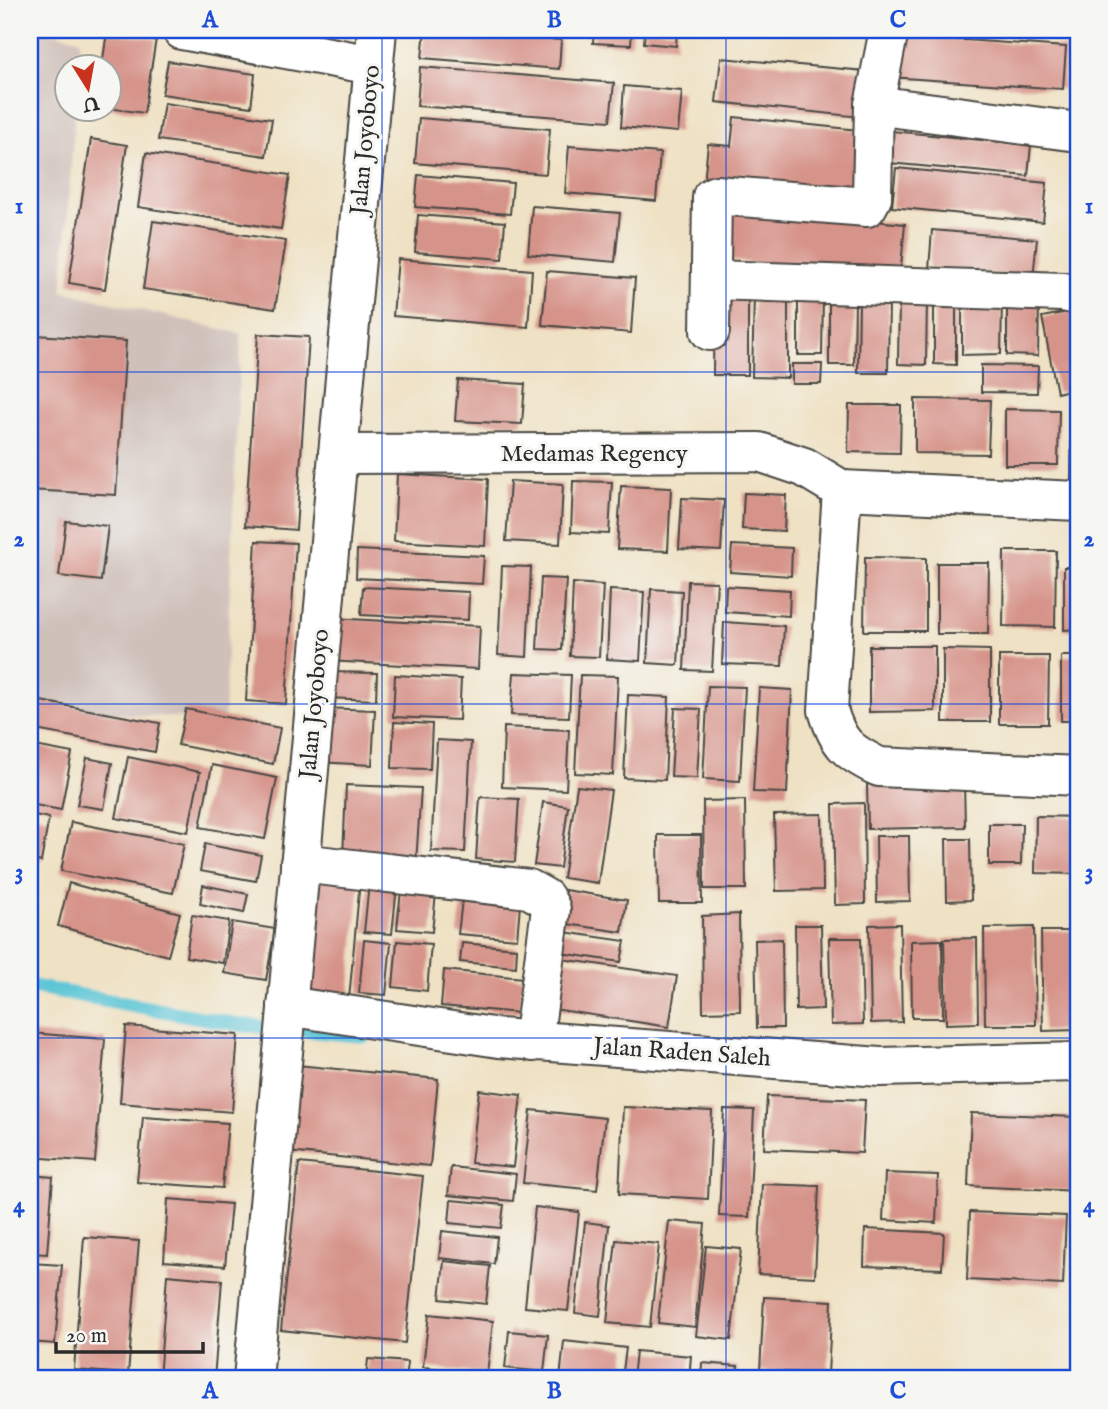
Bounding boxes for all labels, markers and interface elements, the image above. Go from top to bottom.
text: A [201,6,219,35]
text: B [546,6,562,35]
text: C [890,6,907,35]
north arrow [52,52,122,122]
street label: Jalan Joyoboyo [344,64,388,219]
text: U [80,89,102,116]
text: 1 [15,192,23,221]
text: 1 [1085,192,1093,221]
street label: Medamas Regency [500,439,688,470]
text: 2 [14,525,25,554]
text: 2 [1084,525,1095,554]
street label: Jalan Joyoboyo [293,628,337,783]
text: 3 [15,858,23,887]
text: 3 [1085,858,1093,887]
street label: Jalan Raden Saleh [589,1031,772,1075]
text: 4 [13,1191,25,1220]
text: 4 [1083,1191,1095,1220]
scale bar [56,1311,203,1355]
text: 20 m [66,1323,107,1350]
text: A [201,1377,219,1406]
text: B [546,1377,562,1406]
text: C [890,1377,907,1406]

